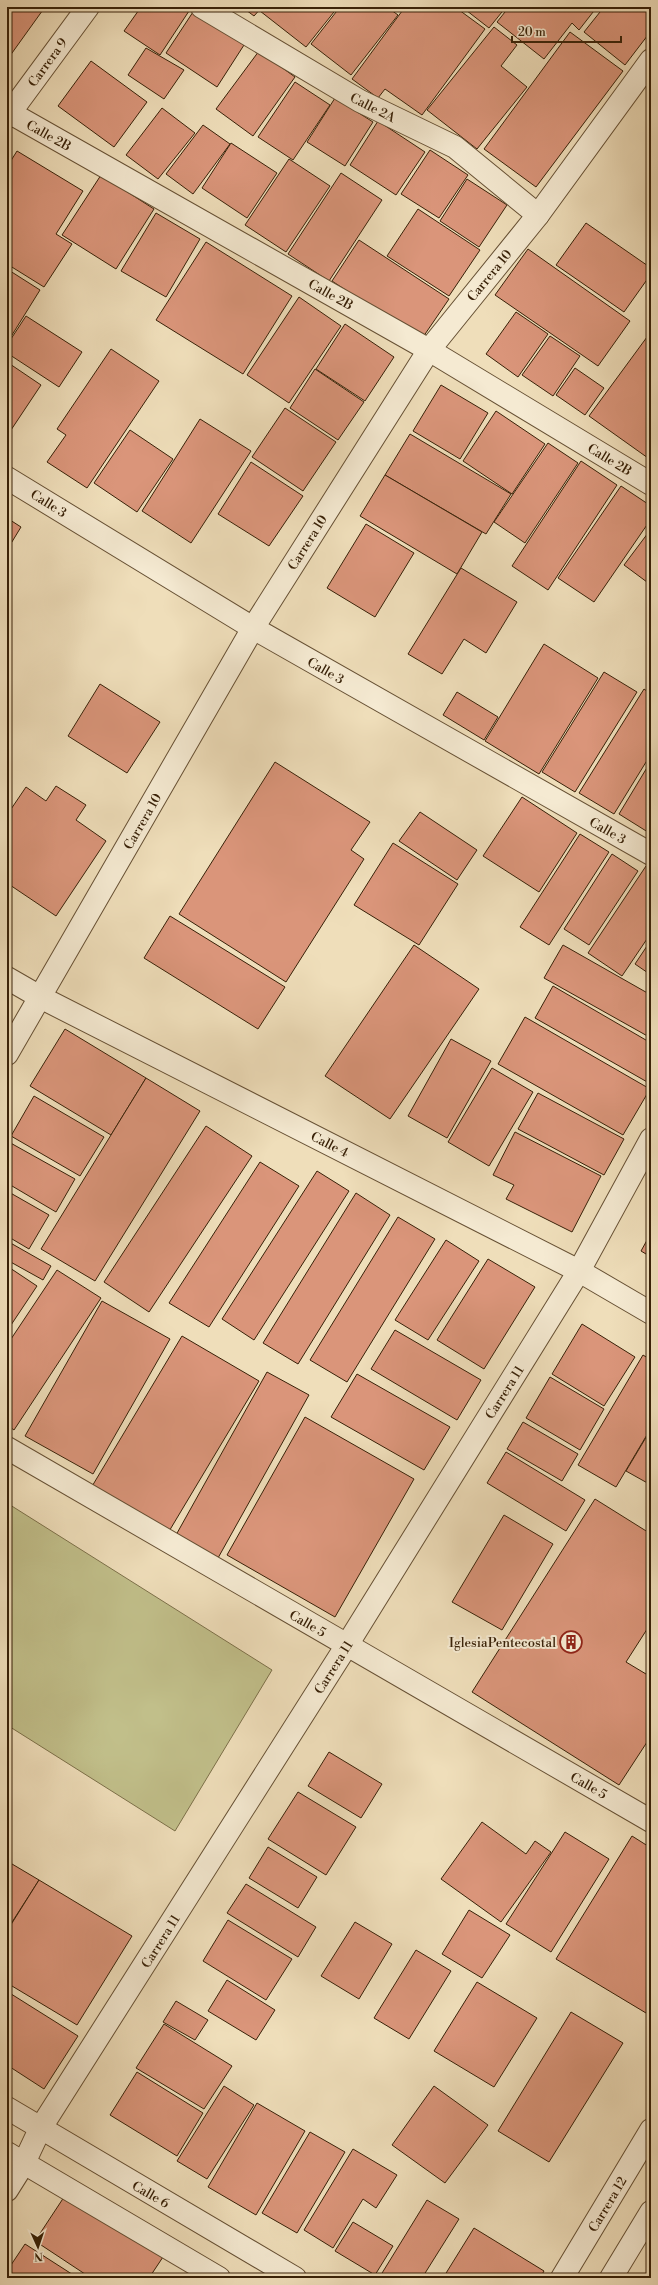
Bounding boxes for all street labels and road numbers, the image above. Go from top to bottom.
street label: Carrera 9 [25,35,71,90]
street label: Calle 2A [347,90,399,127]
street label: Calle 2B [23,117,74,155]
street label: Carrera 10 [464,246,516,305]
street label: Calle 2B [305,276,356,314]
street label: Calle 2B [584,440,635,479]
street label: Calle 3 [27,487,70,521]
street label: Carrera 10 [285,512,331,573]
street label: Calle 3 [304,654,347,688]
street label: Carrera 10 [120,790,166,852]
street label: Calle 3 [586,814,629,848]
street label: Calle 4 [308,1129,351,1161]
street label: Carrera 11 [482,1363,528,1422]
street label: Calle 5 [286,1607,329,1641]
street label: Carrera 11 [311,1638,357,1697]
street label: Calle 5 [567,1769,610,1803]
street label: Carrera 11 [138,1912,184,1971]
street label: Carrera 12 [585,2174,631,2235]
street label: Calle 6 [129,2178,172,2212]

